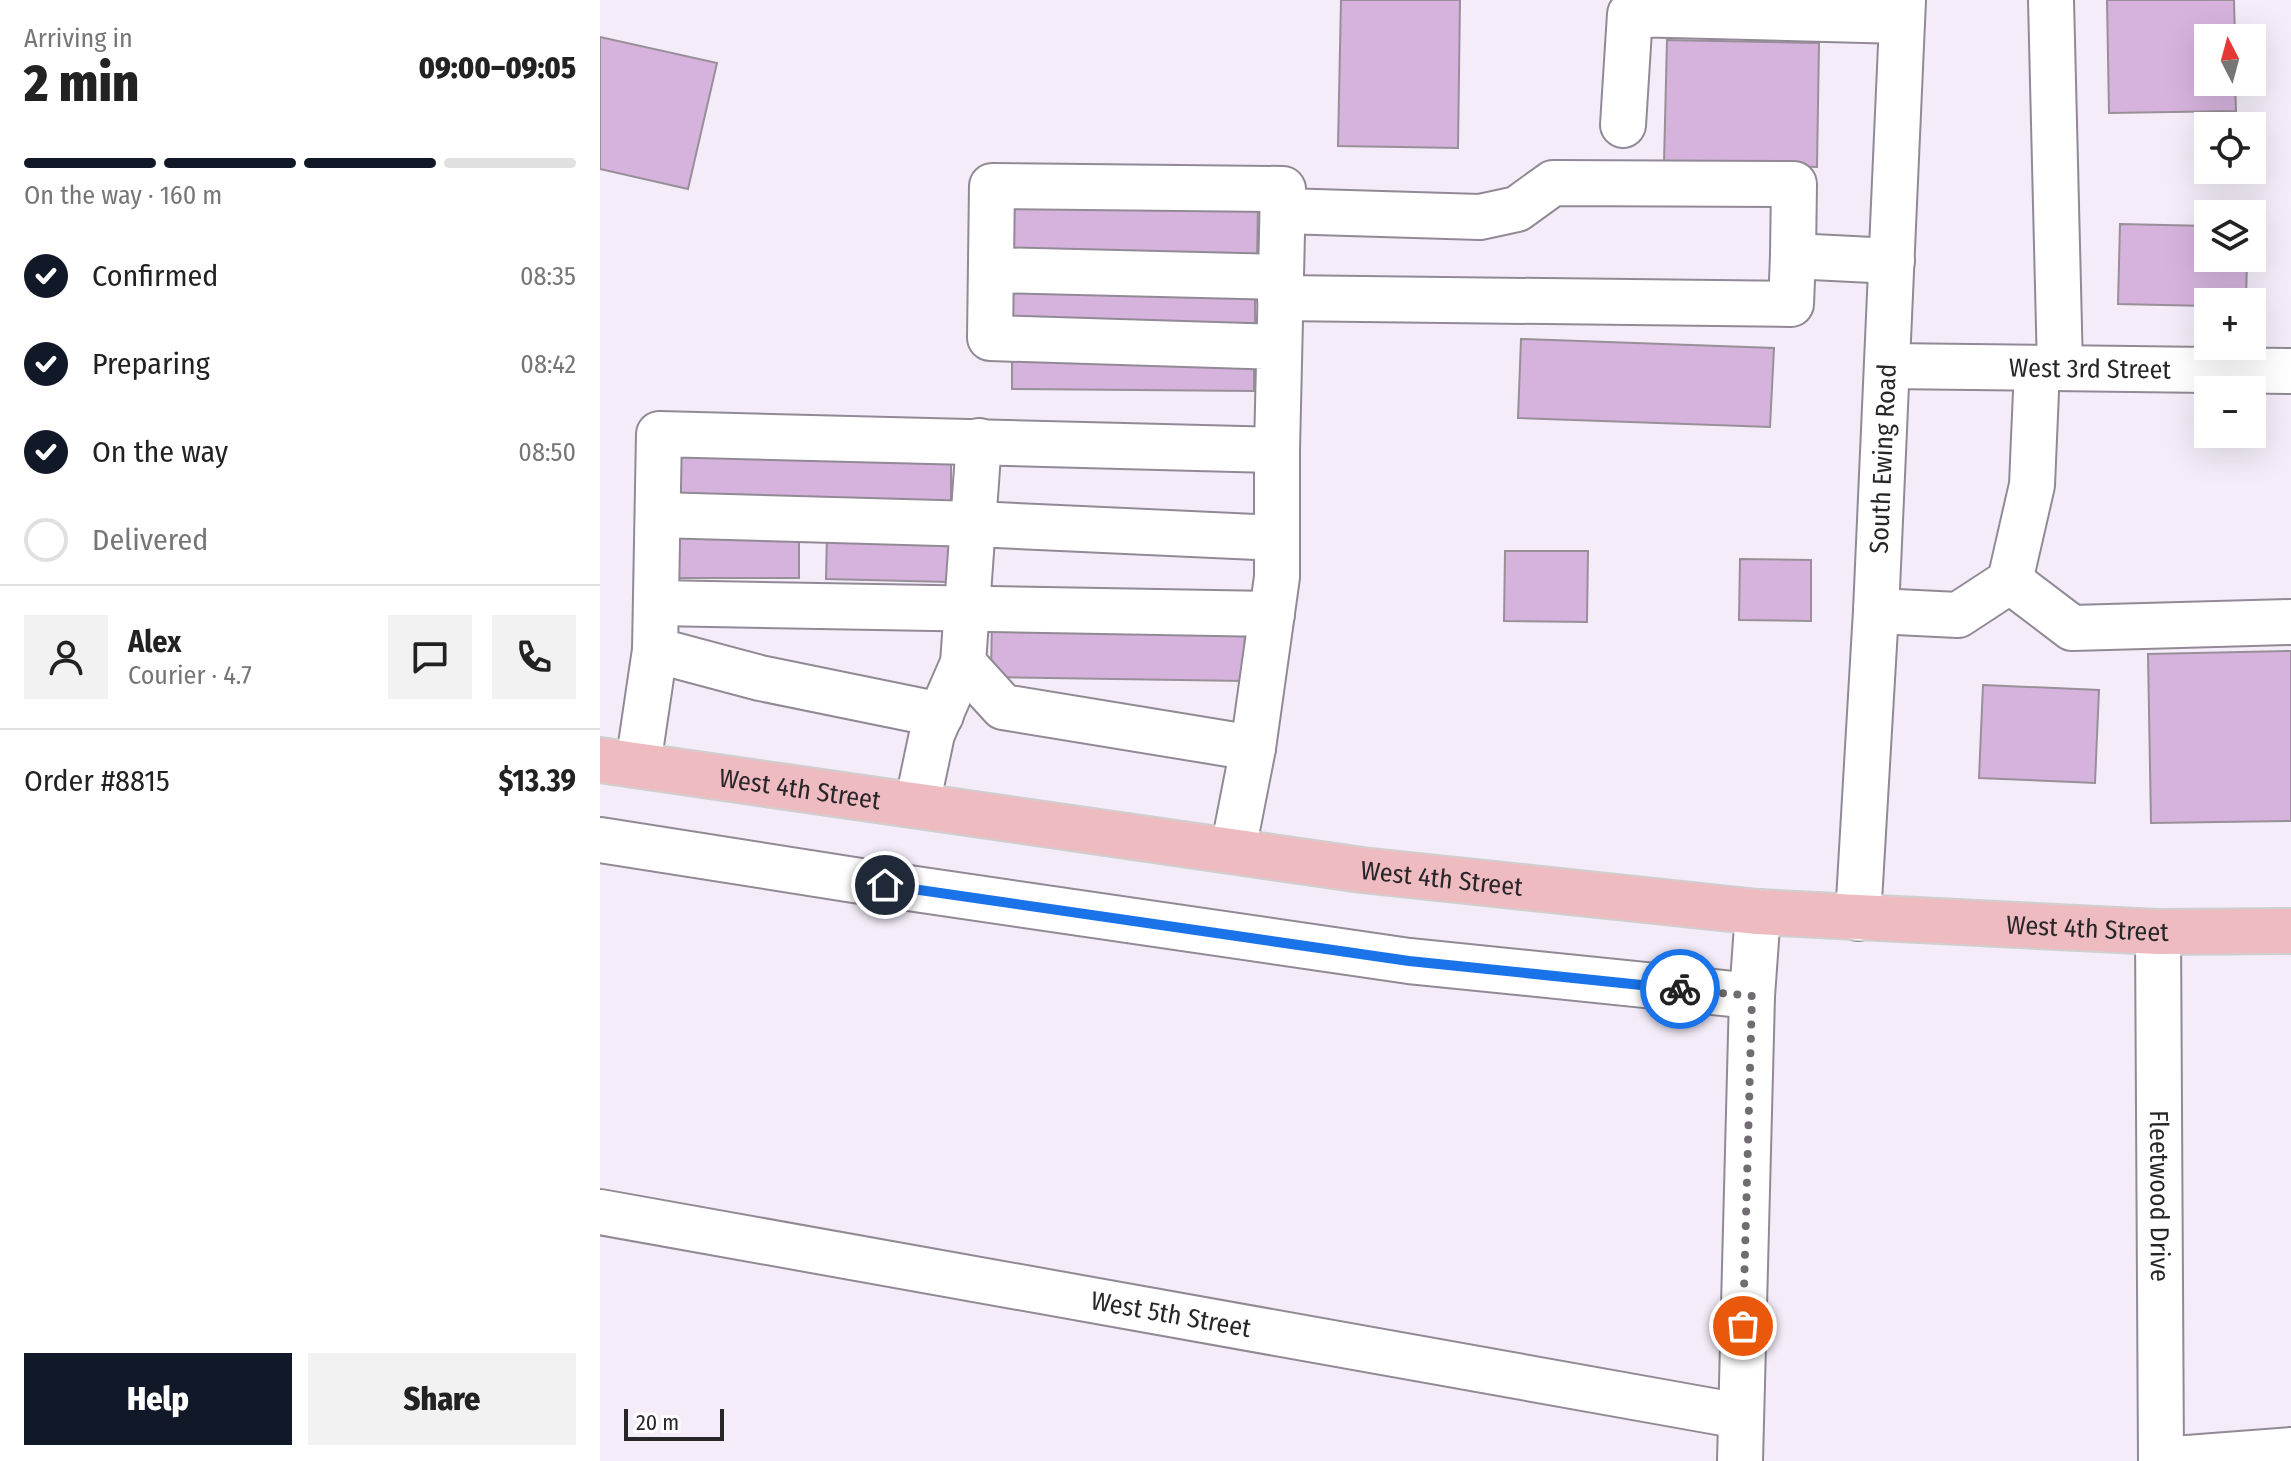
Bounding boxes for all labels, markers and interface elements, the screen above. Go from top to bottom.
text: Arriving in [24,23,133,54]
north arrow [2194,24,2266,96]
map controls [2194,24,2266,448]
text: 09:00–09:05 [418,50,576,86]
text: 2 min [24,52,139,115]
button: locate [2194,112,2266,184]
text: On the way · 160 m [24,180,222,211]
button: layers [2194,200,2266,272]
icon: check [24,254,68,298]
text: Confirmed [92,258,218,294]
text: 08:35 [520,261,576,292]
button: + [2194,288,2266,360]
icon: check [24,342,68,386]
text: Preparing [92,346,210,382]
text: 08:42 [520,349,576,380]
street label: West 3rd Street [2009,353,2172,386]
street label: South Ewing Road [1864,363,1903,554]
button: − [2194,376,2266,448]
icon: check [24,430,68,474]
text: On the way [92,434,228,470]
text: 08:50 [518,437,576,468]
text: Delivered [92,522,208,558]
button: person [24,615,108,699]
button: chat [388,615,472,699]
button: phone [492,615,576,699]
text: Alex [128,624,181,660]
text: Courier · 4.7 [128,660,252,691]
street label: West 4th Street [717,762,883,816]
text: Order #8815 [24,763,170,799]
text: $13.39 [498,763,576,799]
pin [851,851,919,919]
street label: West 4th Street [1359,855,1525,903]
icon: home [863,863,907,907]
street label: West 4th Street [2005,909,2169,948]
courier [1640,949,1720,1029]
icon: bike [1658,967,1702,1011]
street label: Fleetwood Drive [2143,1110,2175,1282]
street label: West 5th Street [1088,1285,1254,1344]
pin [1709,1292,1777,1360]
icon: bag [1721,1304,1765,1348]
button: Help [24,1353,292,1445]
button: Share [308,1353,576,1445]
scale bar [624,1405,724,1441]
text: 20 m [636,1409,679,1436]

